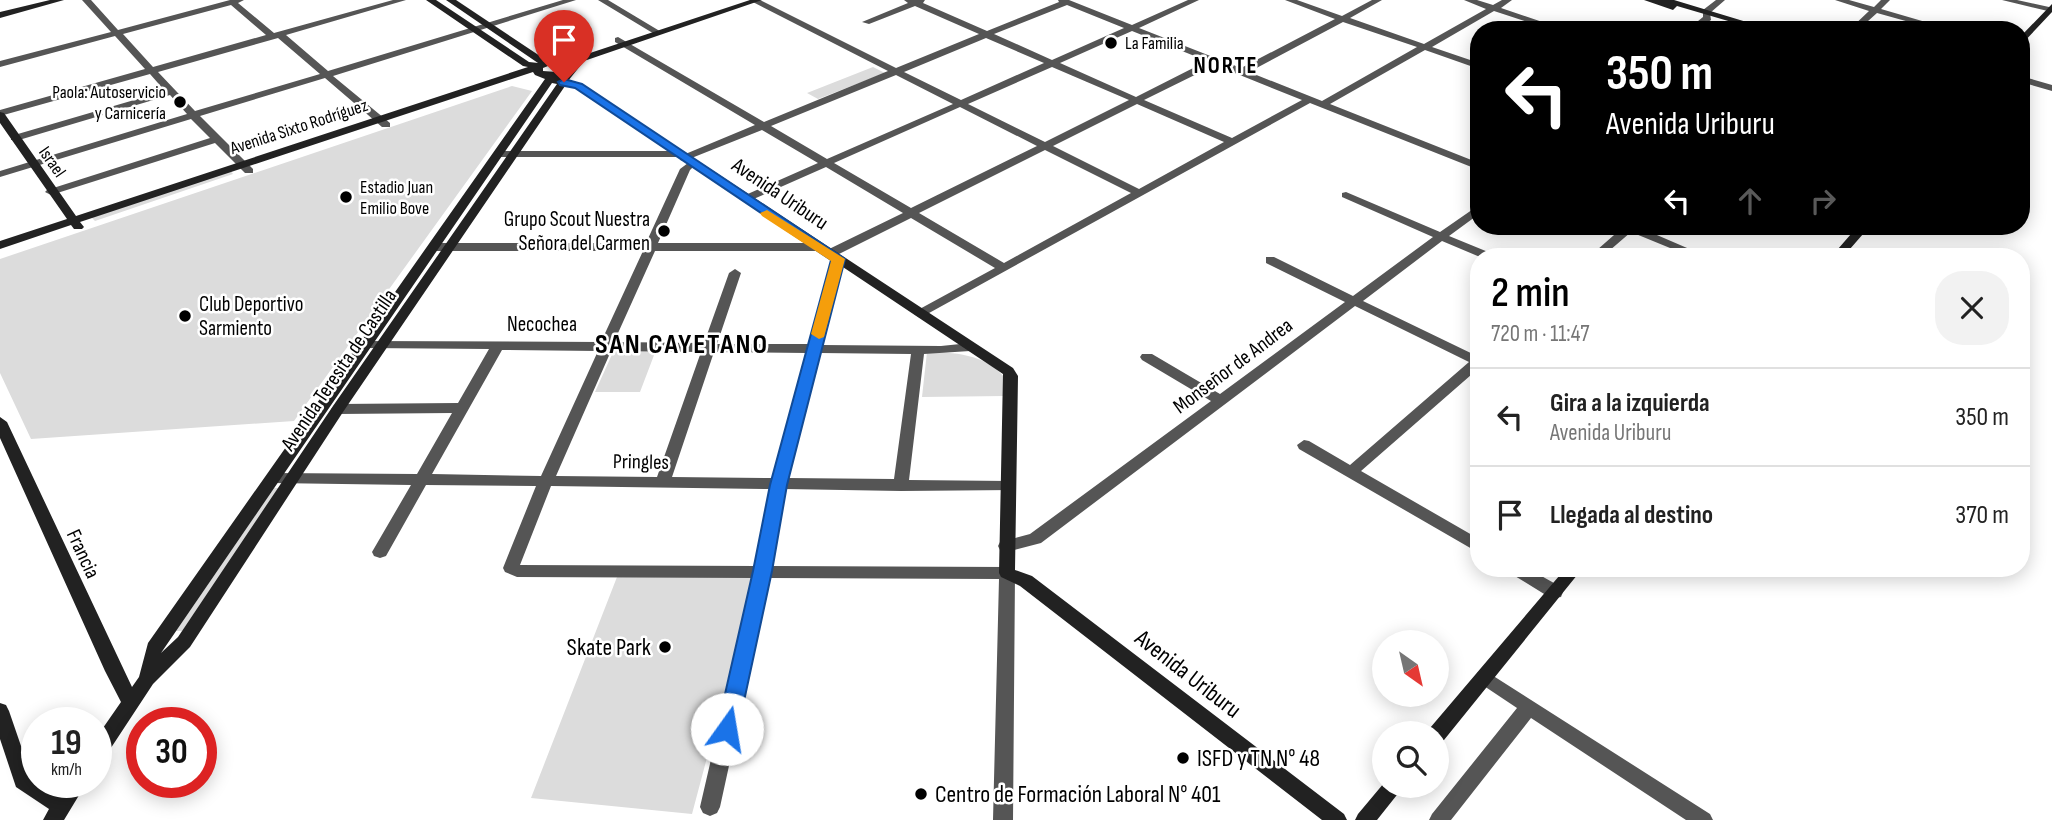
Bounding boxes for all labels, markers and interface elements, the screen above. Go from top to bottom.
pin [534,10,594,82]
icon: arrive [545,21,583,59]
place label: La Familia [1125,33,1184,54]
marker: La Familia [1103,35,1119,51]
text: 350 m [1606,45,1713,104]
icon: left [1491,49,1582,140]
district label: NORTE [1193,52,1259,80]
place label: Paola: Autoservicio y Carnicería [52,82,166,124]
marker: Paola: Autoservicio y Carnicería [172,94,188,110]
street label: Avenida Sixto Rodríguez [227,95,371,159]
text: Avenida Uriburu [1606,105,1775,144]
street label: Israel [34,143,70,181]
street label: Avenida Uriburu [726,152,833,235]
place label: Estadio Juan Emilio Bove [360,177,433,219]
icon: left [1658,182,1696,220]
icon: ahead [1731,182,1769,220]
icon: right [1804,182,1842,220]
marker: Estadio Juan Emilio Bove [338,189,354,205]
place label: Grupo Scout Nuestra Señora del Carmen [504,207,650,256]
marker: Grupo Scout Nuestra Señora del Carmen [656,223,672,239]
text: 2 min [1491,268,1570,319]
button: close [1935,271,2009,345]
street label: Avenida Teresita de Castilla [275,285,402,456]
place label: Club Deportivo Sarmiento [199,292,303,341]
marker: Club Deportivo Sarmiento [177,308,193,324]
street label: Necochea [507,312,577,337]
street label: Monseñor de Andrea [1168,313,1298,419]
text: 720 m · 11:47 [1491,320,1589,348]
district label: SAN CAYETANO [595,328,769,361]
text: Gira a la izquierda [1550,388,1710,419]
icon: left [1491,398,1529,436]
text: 350 m [1955,402,2009,433]
text: Avenida Uriburu [1550,419,1671,447]
street label: Pringles [613,449,669,475]
icon: arrive [1491,496,1529,534]
text: Llegada al destino [1550,500,1713,531]
text: 370 m [1955,500,2009,531]
street label: Francia [61,526,105,582]
street label: Avenida Uriburu [1128,623,1247,724]
north arrow [1372,630,1449,707]
map controls [1372,630,1449,798]
place label: Skate Park [567,633,651,662]
marker: Skate Park [657,639,673,655]
position arrow [690,692,764,766]
speed limit sign: 30 [126,707,217,798]
button: search [1372,721,1449,798]
text: 19 [51,722,82,765]
place label: ISFD y TN N° 48 [1197,744,1320,773]
marker: ISFD y TN N° 48 [1175,750,1191,766]
text: km/h [51,759,82,780]
place label: Centro de Formación Laboral N° 401 [935,780,1221,809]
marker: Centro de Formación Laboral N° 401 [913,786,929,802]

